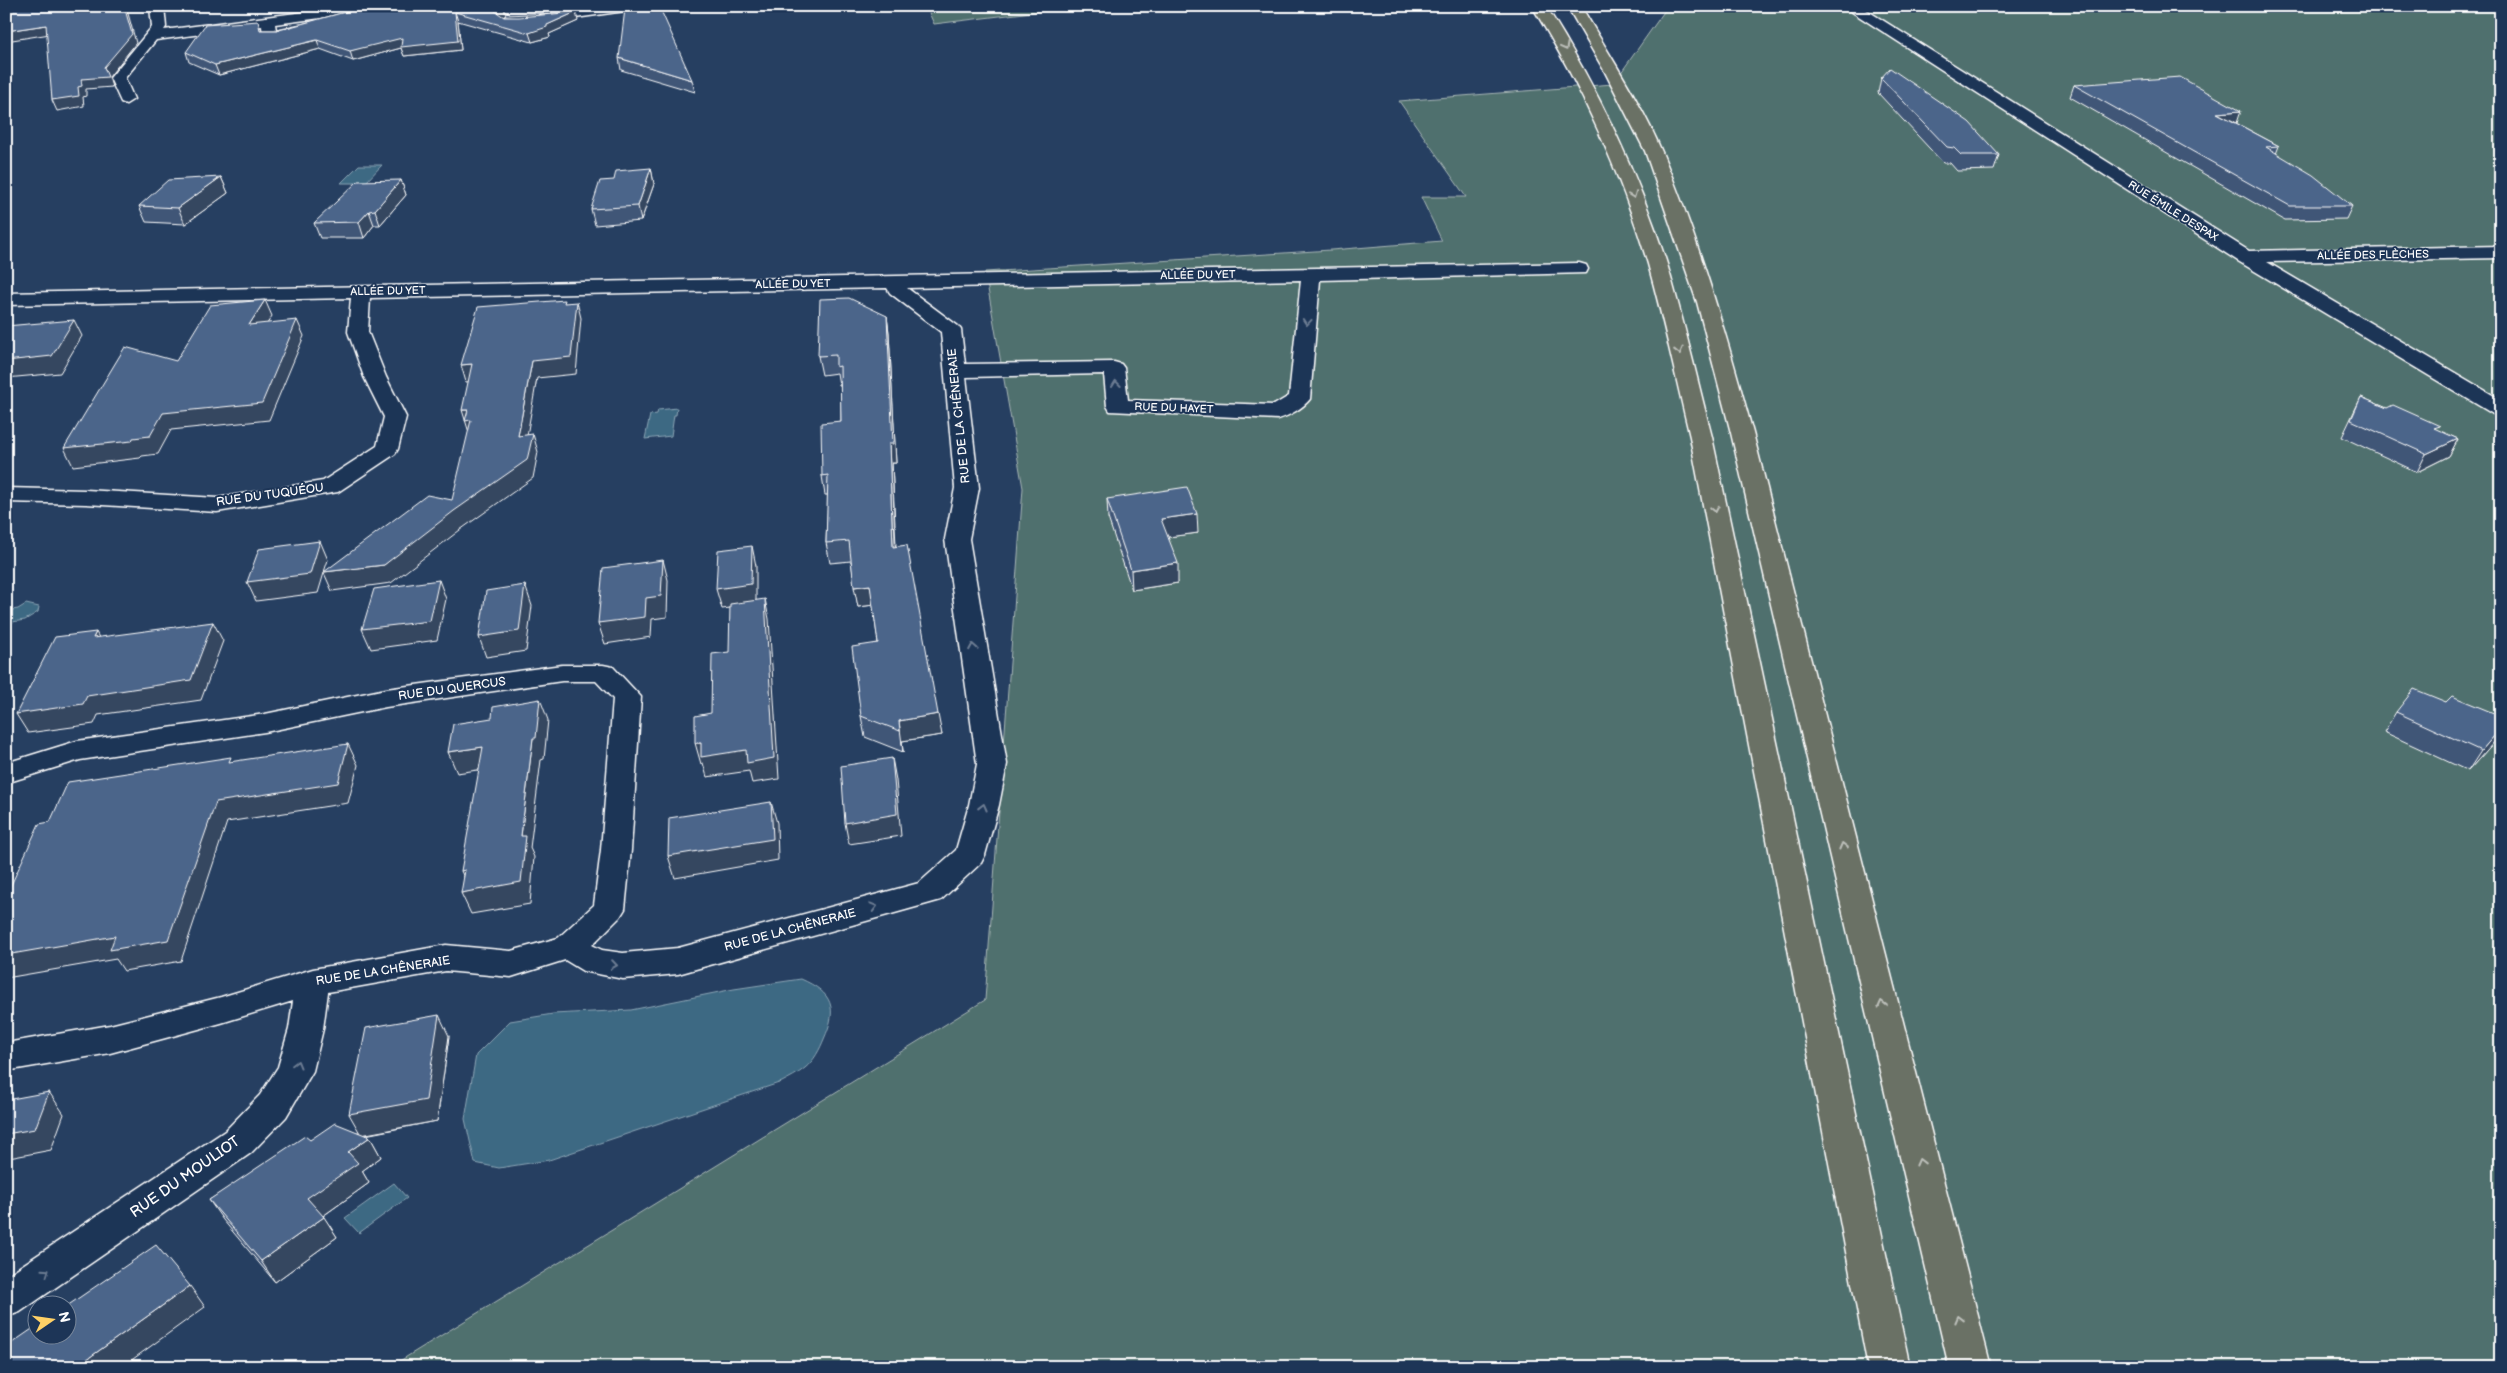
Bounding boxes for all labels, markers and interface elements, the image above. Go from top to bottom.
one-way arrow [1559,42,1569,51]
street label: RUE ÉMILE DESPAX [2126,177,2222,244]
one-way arrow [1626,190,1637,199]
street label: ALLÉE DES FLÈCHES [2317,247,2429,262]
street label: ALLÉE DU YET [1160,267,1236,282]
street label: ALLÉE DU YET [755,276,831,291]
street label: ALLÉE DU YET [350,283,426,298]
one-way arrow [1302,318,1313,326]
one-way arrow [1673,346,1684,355]
street label: RUE DE LA CHÊNERAIE [942,348,974,484]
one-way arrow [1111,380,1122,388]
street label: RUE DU HAYET [1134,400,1214,416]
street label: RUE DU TUQUÉOU [215,479,325,510]
one-way arrow [1710,505,1720,513]
one-way arrow [969,643,979,651]
street label: RUE DU QUERCUS [397,674,507,704]
one-way arrow [977,803,988,812]
one-way arrow [1838,841,1849,850]
one-way arrow [869,902,878,913]
street label: RUE DE LA CHÊNERAIE [722,903,857,955]
street label: RUE DE LA CHÊNERAIE [315,951,451,989]
one-way arrow [609,959,618,969]
one-way arrow [1877,999,1888,1008]
one-way arrow [291,1059,302,1068]
street label: RUE DU MOULIOT [126,1132,244,1222]
one-way arrow [1915,1157,1926,1166]
one-way arrow [41,1269,50,1278]
north arrow [28,1296,78,1346]
text: N [55,1310,74,1324]
one-way arrow [1954,1315,1965,1324]

